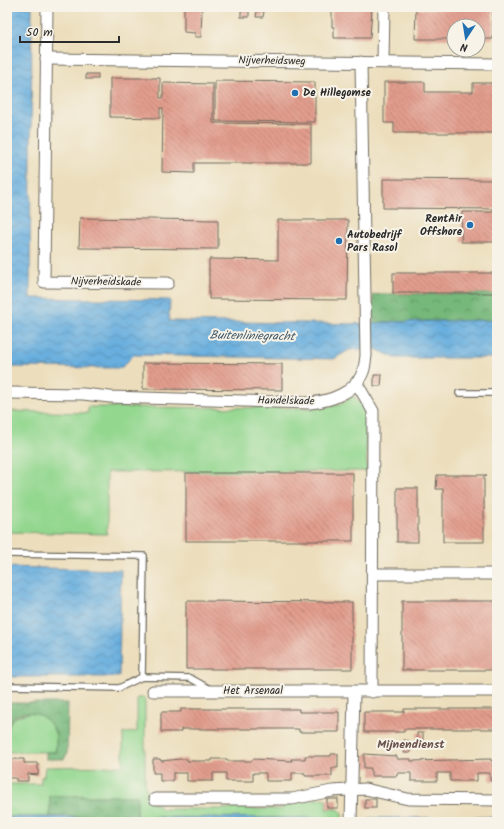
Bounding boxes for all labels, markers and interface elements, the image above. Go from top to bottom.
scale bar [20,18,119,44]
north arrow [446,18,486,58]
text: 50 m [26,23,53,42]
text: N [459,37,469,56]
street label: Nijverheidsweg [238,51,306,71]
place label: De Hillegomse [303,84,372,102]
marker: De Hillegomse [290,88,300,98]
place label: RentAir Offshore [420,210,463,241]
marker: RentAir Offshore [465,220,475,230]
place label: Autobedrijf Pars Rasol [347,226,402,257]
marker: Autobedrijf Pars Rasol [334,236,344,246]
street label: Nijverheidskade [71,272,141,292]
water label: Buitenliniegracht [209,326,297,346]
street label: Handelskade [257,392,315,410]
street label: Het Arsenaal [223,682,283,700]
district label: Mijnendienst [377,735,445,754]

